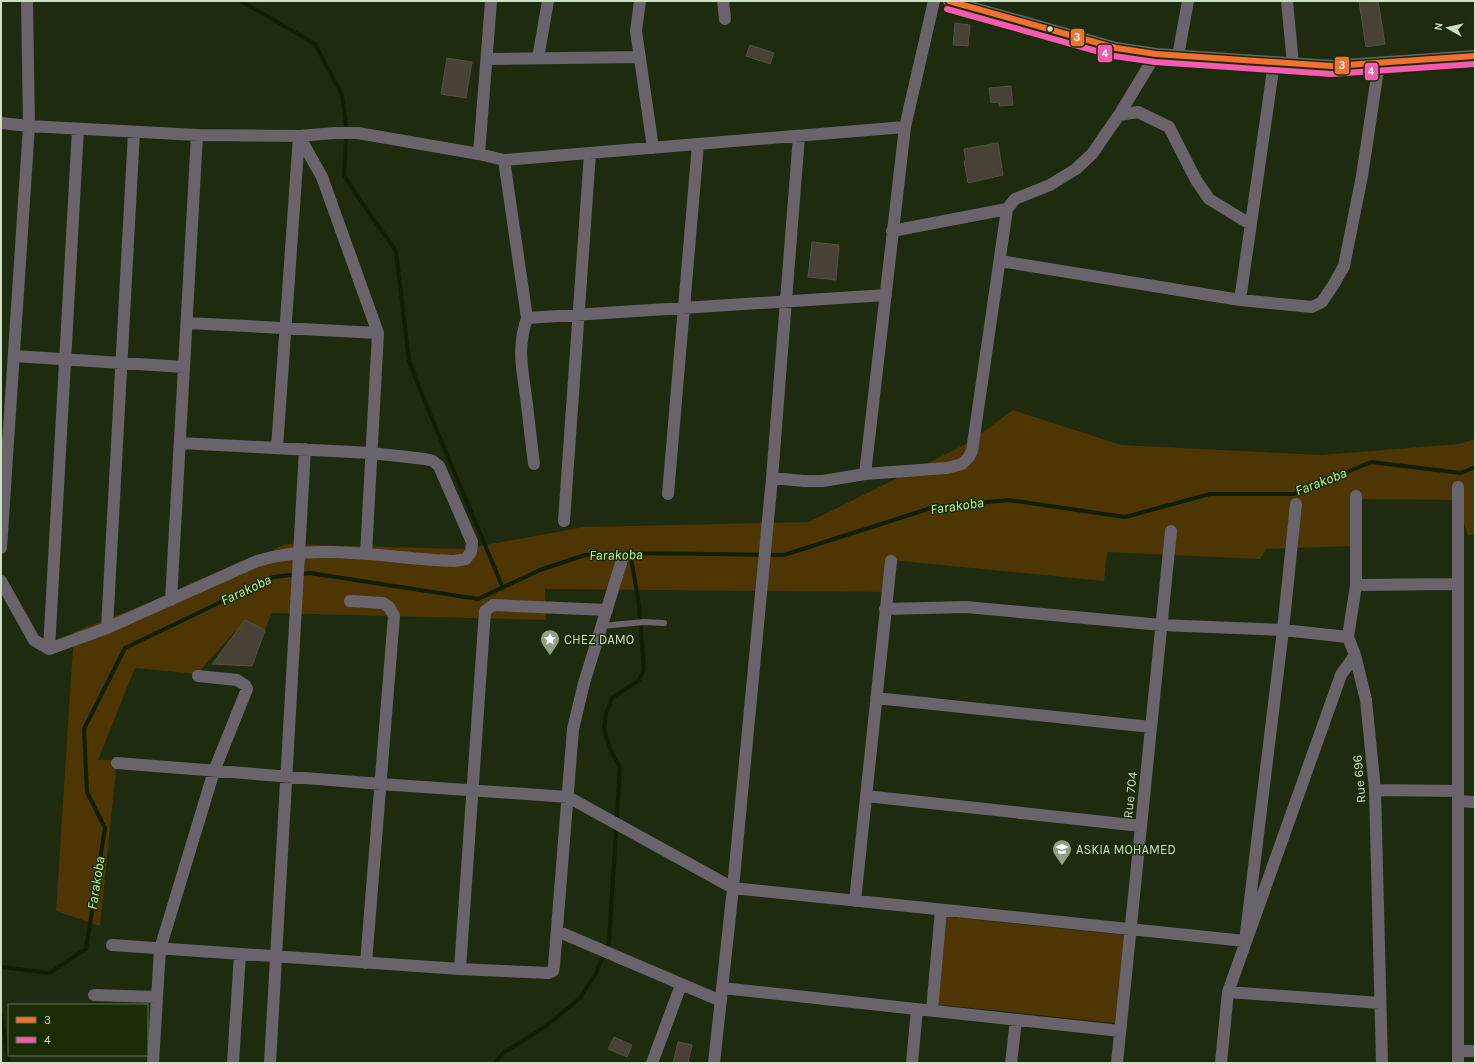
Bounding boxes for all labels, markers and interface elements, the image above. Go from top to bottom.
north arrow [1428,8,1468,48]
text: N [1432,22,1446,31]
unlabelled marker [1045,24,1055,34]
line badge: 3 [1070,28,1085,47]
text: 3 [1074,31,1081,44]
line badge: 4 [1097,44,1113,63]
text: 4 [1102,47,1109,60]
line badge: 3 [1334,56,1350,75]
text: 3 [1339,59,1346,72]
line badge: 4 [1364,62,1379,81]
text: 4 [1368,65,1375,78]
water label: Farakoba [1293,464,1349,500]
water label: Farakoba [929,494,985,518]
water label: Farakoba [589,546,643,564]
water label: Farakoba [218,571,274,609]
place icon: CHEZ DAMO [539,628,561,656]
place label: CHEZ DAMO [564,632,634,647]
street label: Rue 696 [1349,754,1369,804]
street label: Rue 704 [1120,771,1140,819]
school or university icon: ASKIA MOHAMED [1051,838,1073,866]
place label: ASKIA MOHAMED [1076,842,1176,857]
water label: Farakoba [83,855,109,911]
legend [8,1004,148,1056]
text: 3 [44,1013,51,1027]
text: 4 [44,1033,51,1047]

